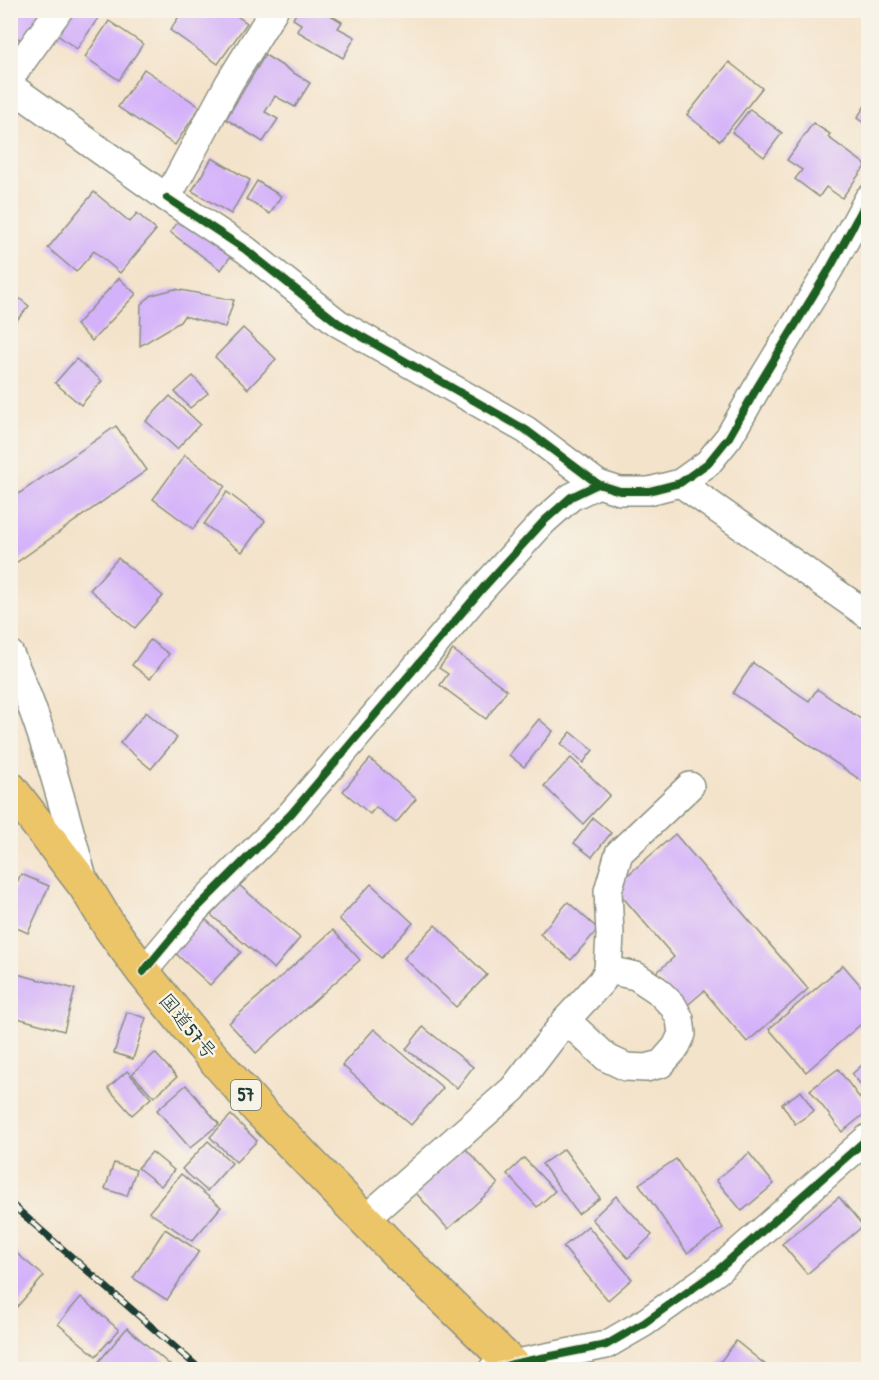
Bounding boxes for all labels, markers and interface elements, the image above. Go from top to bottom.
street label: 国道57号 [153,987,224,1065]
road number: 57 [231,1080,261,1110]

